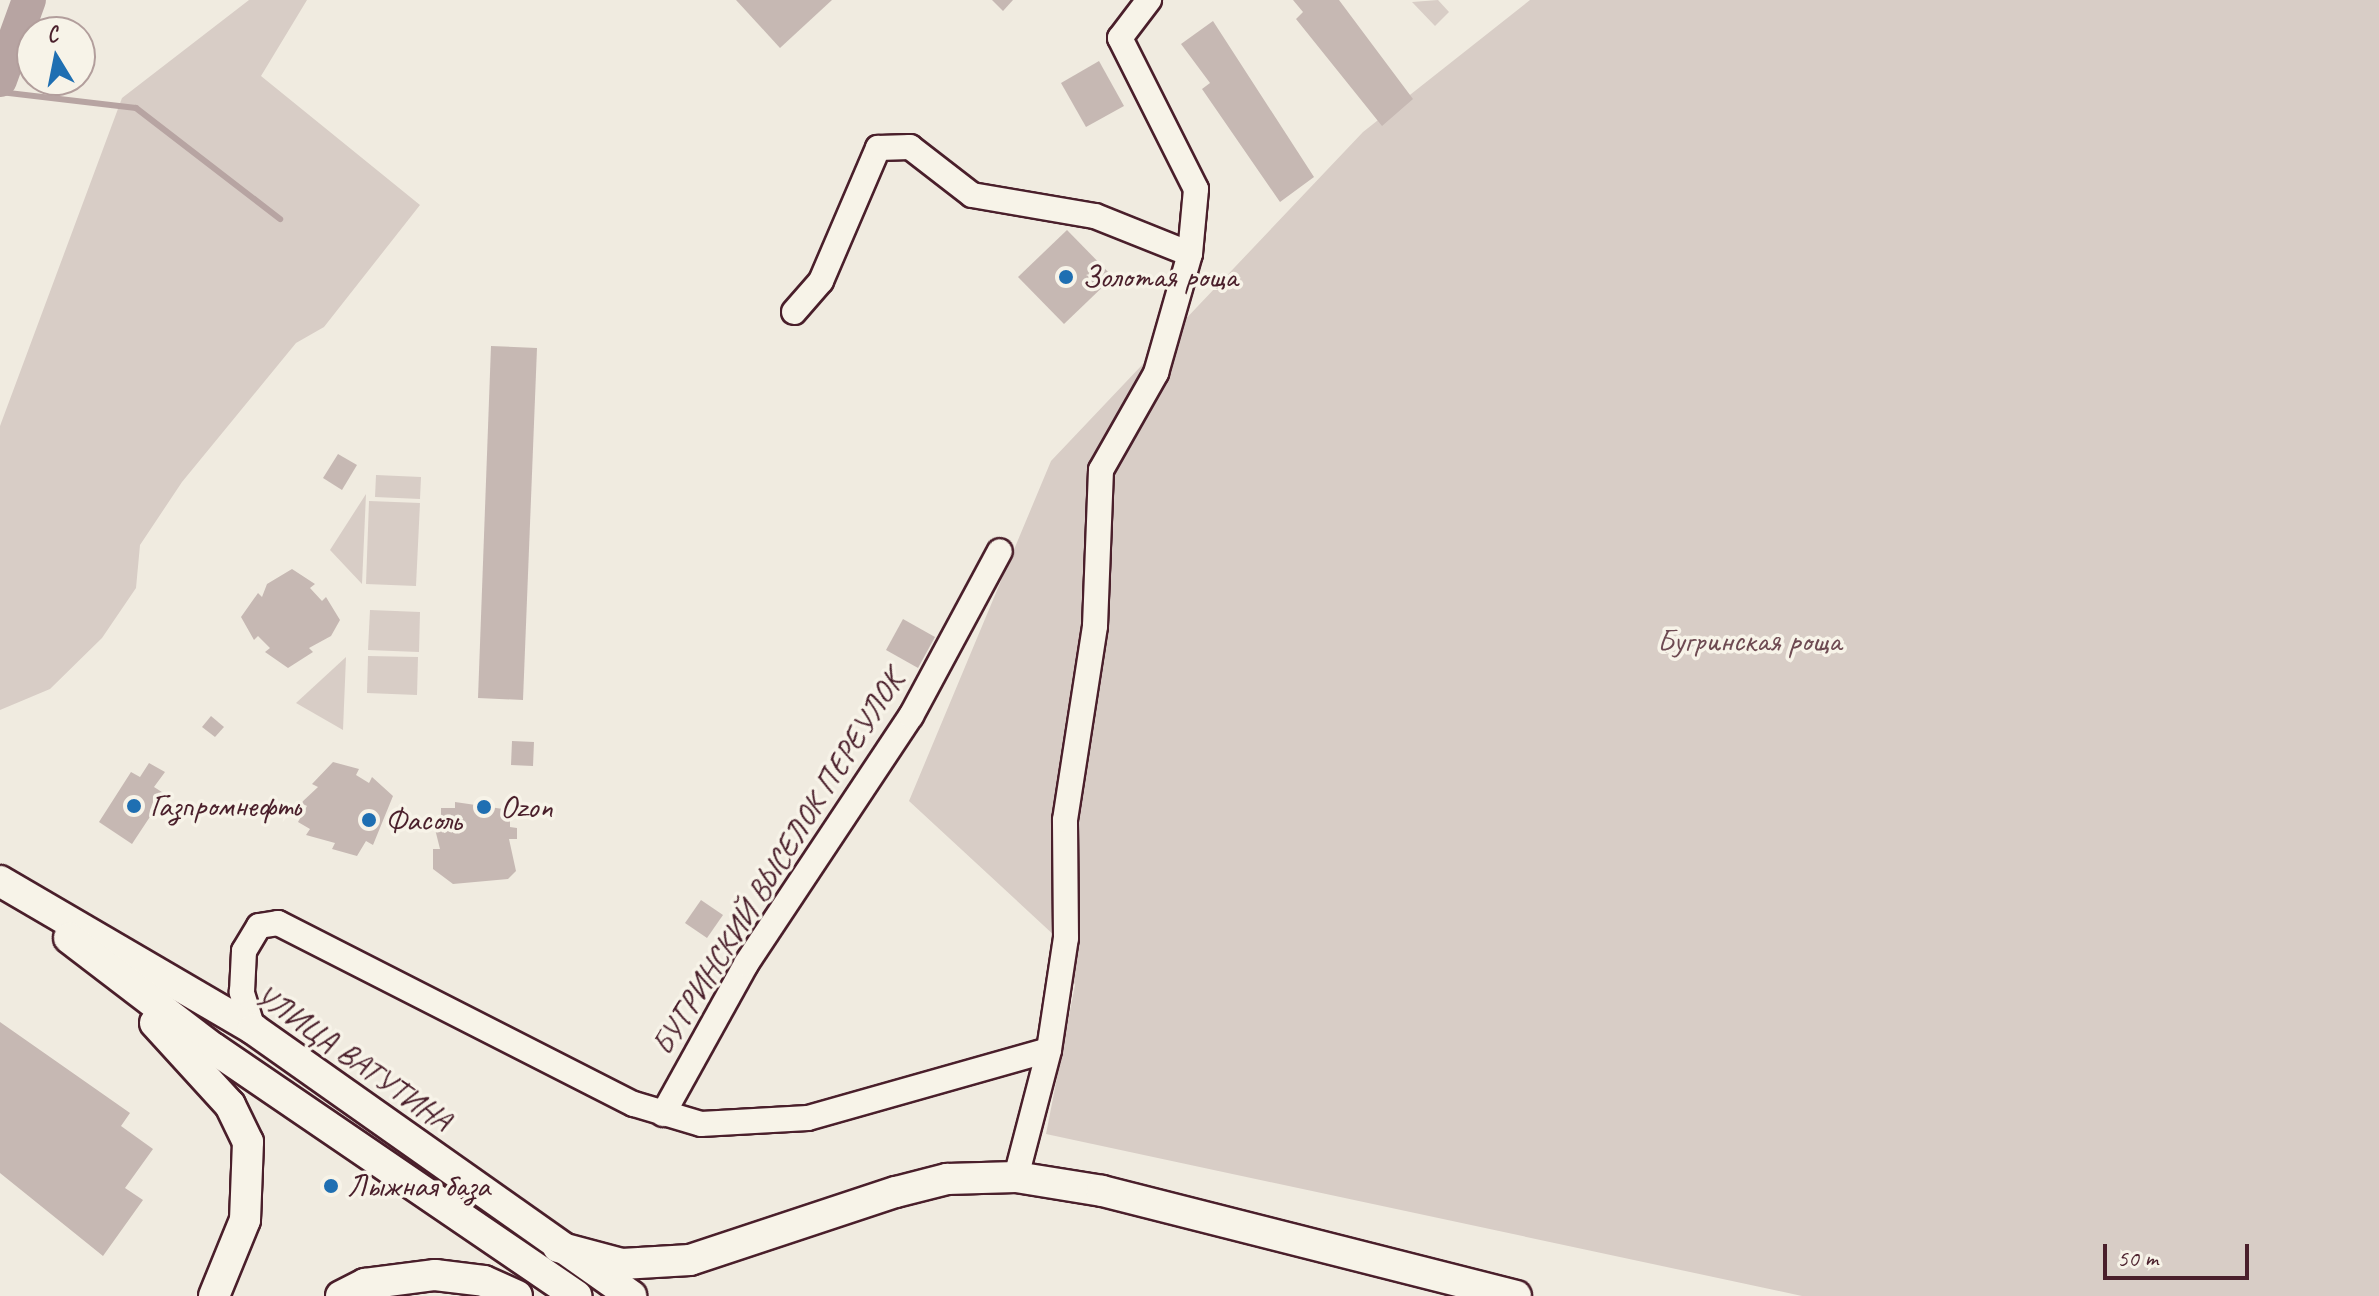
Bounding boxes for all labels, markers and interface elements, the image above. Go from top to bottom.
north arrow [16,16,96,96]
text: С [44,20,60,49]
place label: Золотая роща [1082,258,1240,296]
marker: Золотая роща [1057,268,1075,286]
park label: Бугринская роща [1656,622,1842,660]
street label: БУГРИНСКИЙ ВЫСЕЛОК ПЕРЕУЛОК [644,664,912,1062]
place label: Газпромнефть [150,787,300,825]
place label: Ozon [500,788,553,826]
marker: Газпромнефть [125,797,143,815]
marker: Ozon [475,798,493,816]
place label: Фасоль [385,801,461,839]
marker: Фасоль [360,811,378,829]
street label: УЛИЦА ВАТУТИНА [247,975,459,1141]
place label: Лыжная база [347,1167,491,1205]
marker: Лыжная база [322,1177,340,1195]
scale bar [2107,1228,2253,1278]
text: 50 m [2117,1243,2158,1273]

